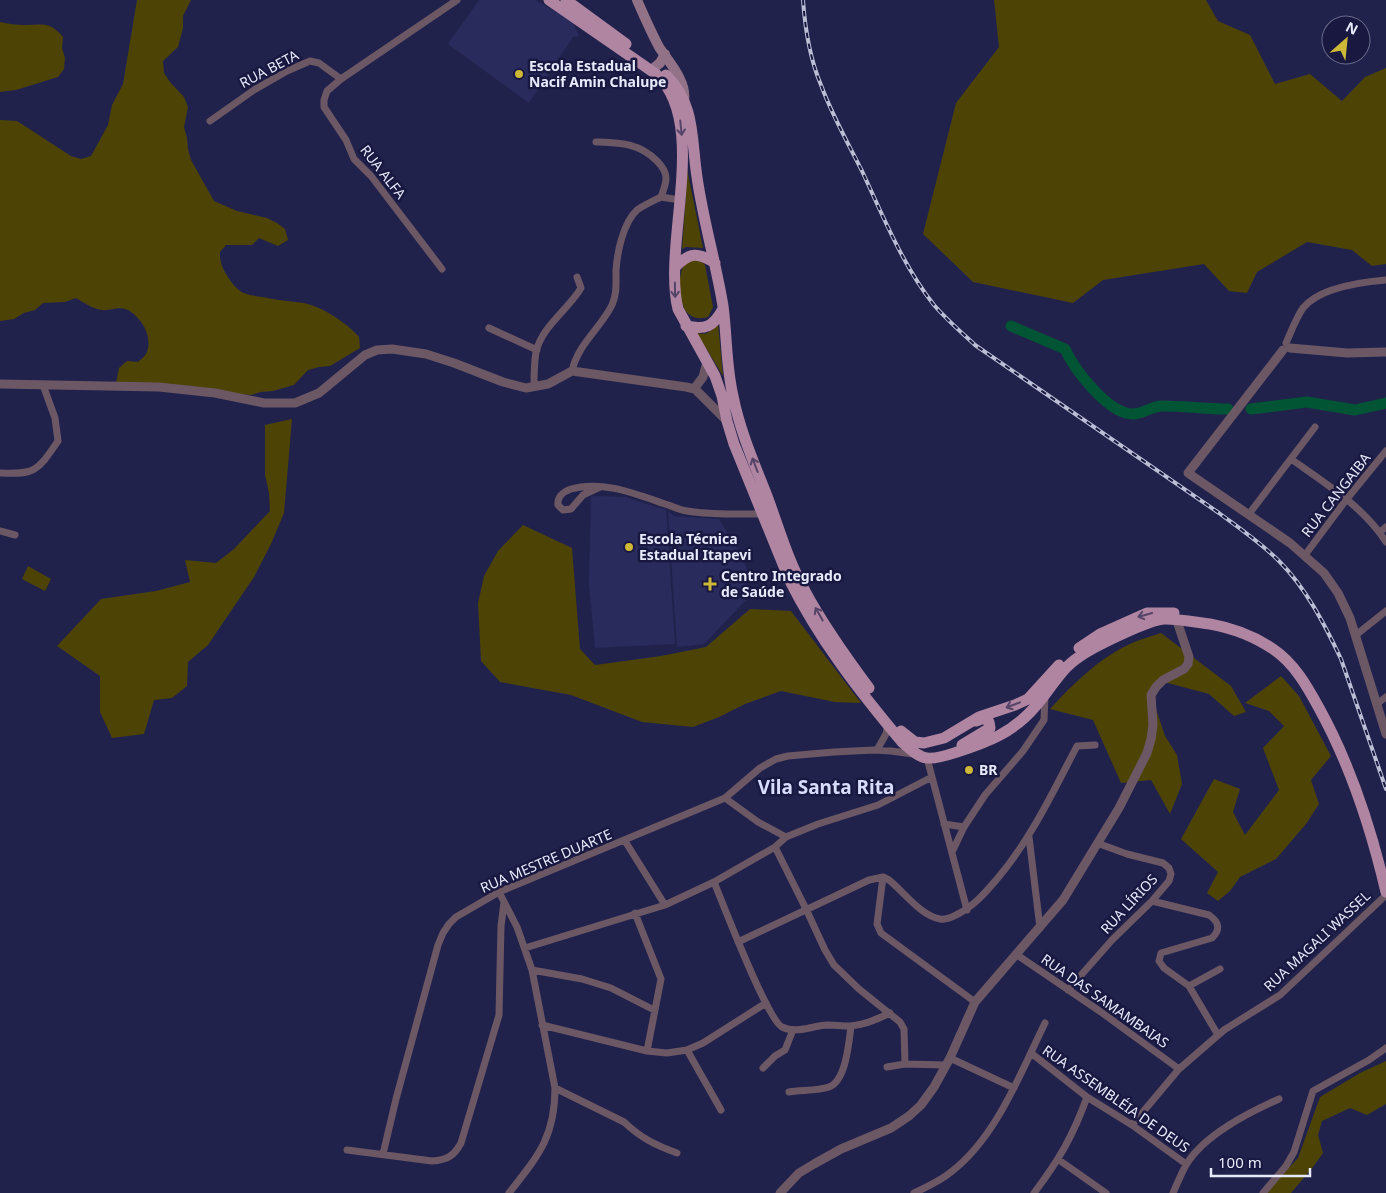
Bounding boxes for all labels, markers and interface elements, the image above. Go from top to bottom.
north arrow [1321,15,1371,65]
text: N [1343,17,1362,39]
street label: RUA BETA [236,45,302,92]
place label: Escola Estadual Nacif Amin Chalupe [529,56,666,91]
marker: Escola Estadual Nacif Amin Chalupe [513,68,525,80]
one-way arrow [676,120,686,136]
street label: RUA ALFA [356,141,410,203]
one-way arrow [670,282,680,298]
street label: RUA CANGAIBA [1297,449,1374,541]
one-way arrow [750,458,759,473]
place label: Escola Técnica Estadual Itapevi [639,529,752,564]
marker: Escola Técnica Estadual Itapevi [623,541,635,553]
place label: Centro Integrado de Saúde [721,566,842,601]
marker: Centro Integrado de Saúde [703,577,717,591]
one-way arrow [813,608,823,622]
one-way arrow [1137,610,1153,620]
one-way arrow [1006,701,1021,710]
place label: BR [979,760,998,779]
marker: BR [963,764,975,776]
district label: Vila Santa Rita [758,774,894,800]
street label: RUA MESTRE DUARTE [477,824,614,897]
street label: RUA LÍRIOS [1096,869,1162,938]
street label: RUA MAGALI WASSEL [1259,886,1374,995]
street label: RUA DAS SAMAMBAIAS [1038,949,1173,1052]
street label: RUA ASSEMBLÉIA DE DEUS [1039,1041,1194,1157]
scale bar [1211,1146,1310,1178]
text: 100 m [1218,1152,1262,1172]

